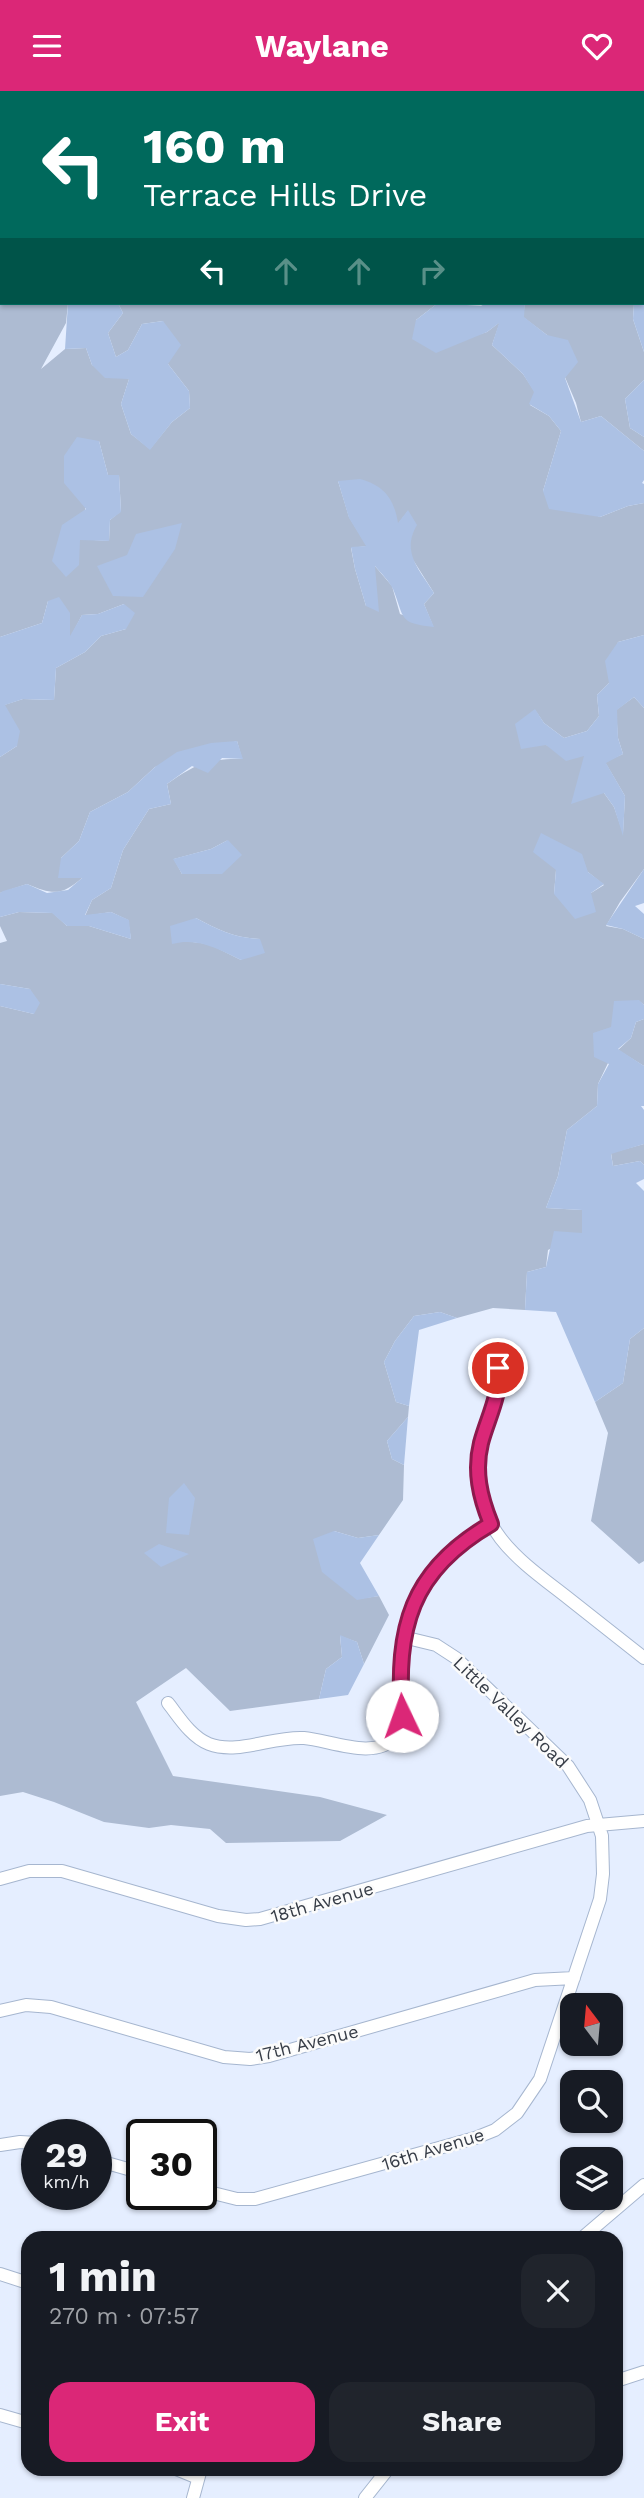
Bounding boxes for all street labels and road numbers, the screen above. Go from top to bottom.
street label: Little Valley Road [449,1652,573,1772]
street label: 18th Avenue [268,1877,376,1927]
street label: 17th Avenue [254,2020,360,2066]
street label: 16th Avenue [379,2124,487,2174]

